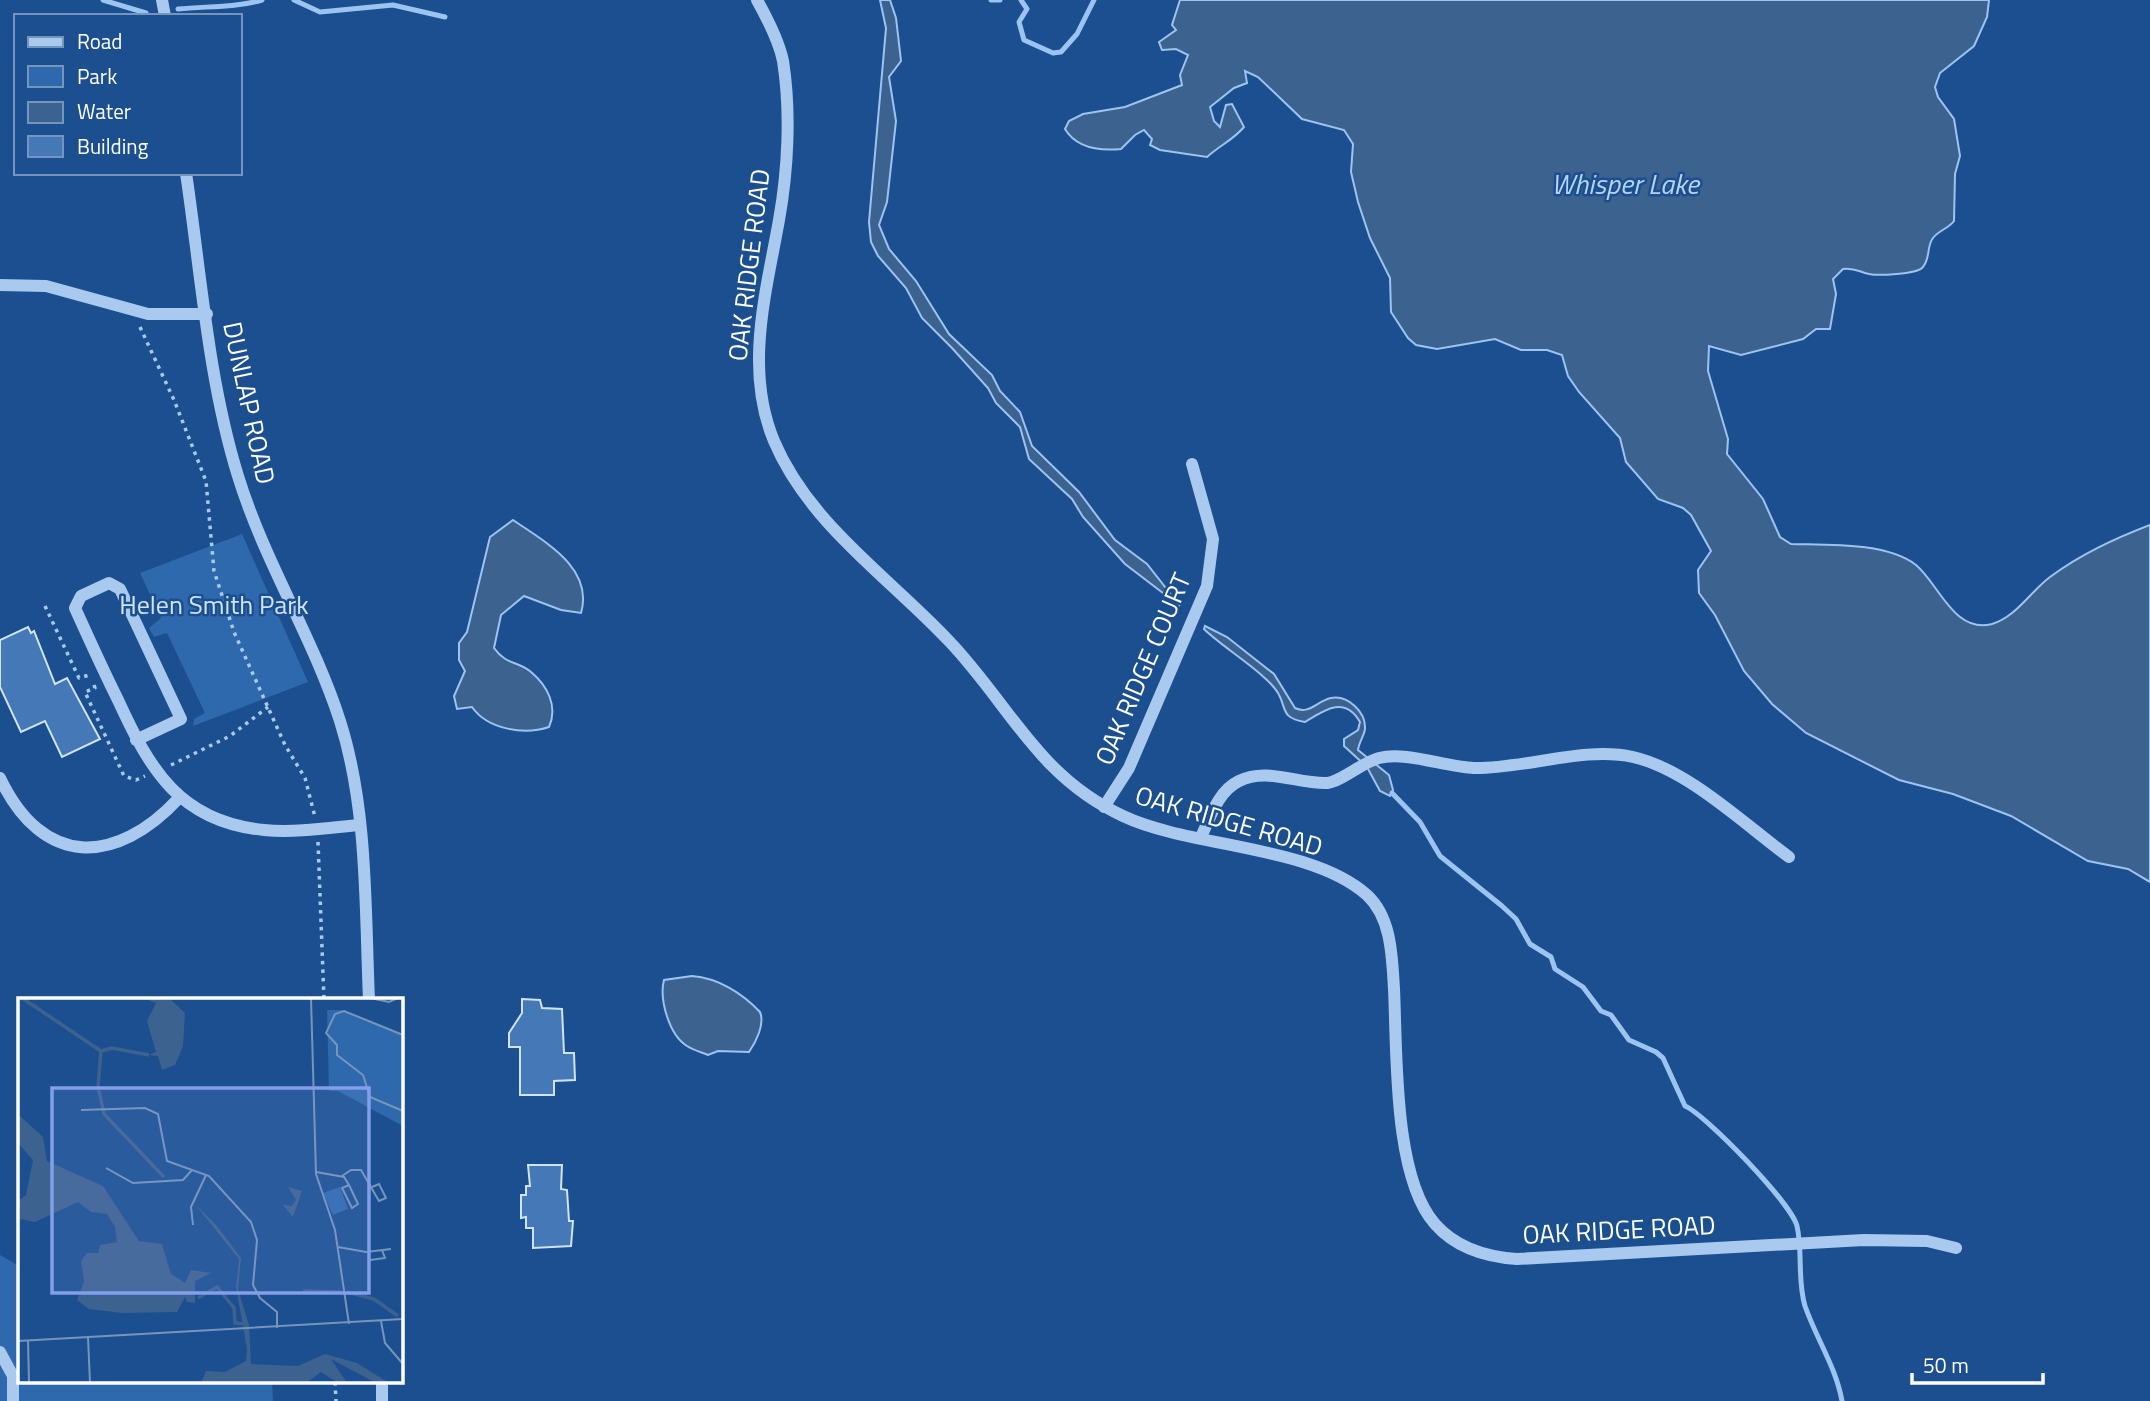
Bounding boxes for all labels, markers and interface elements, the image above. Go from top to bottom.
legend [14,14,242,175]
text: Road [77,25,122,57]
text: Park [77,60,117,92]
text: Water [77,95,131,127]
text: Building [77,130,149,162]
water label: Whisper Lake [1551,162,1701,205]
street label: OAK RIDGE ROAD [717,167,780,363]
street label: DUNLAP ROAD [213,318,286,488]
street label: OAK RIDGE COURT [1084,566,1201,771]
park label: Helen Smith Park [119,585,309,624]
street label: OAK RIDGE ROAD [1131,775,1327,866]
inset map [18,998,402,1384]
street label: OAK RIDGE ROAD [1521,1205,1717,1254]
scale bar [1912,1342,2043,1386]
text: 50 m [1923,1349,1969,1381]

